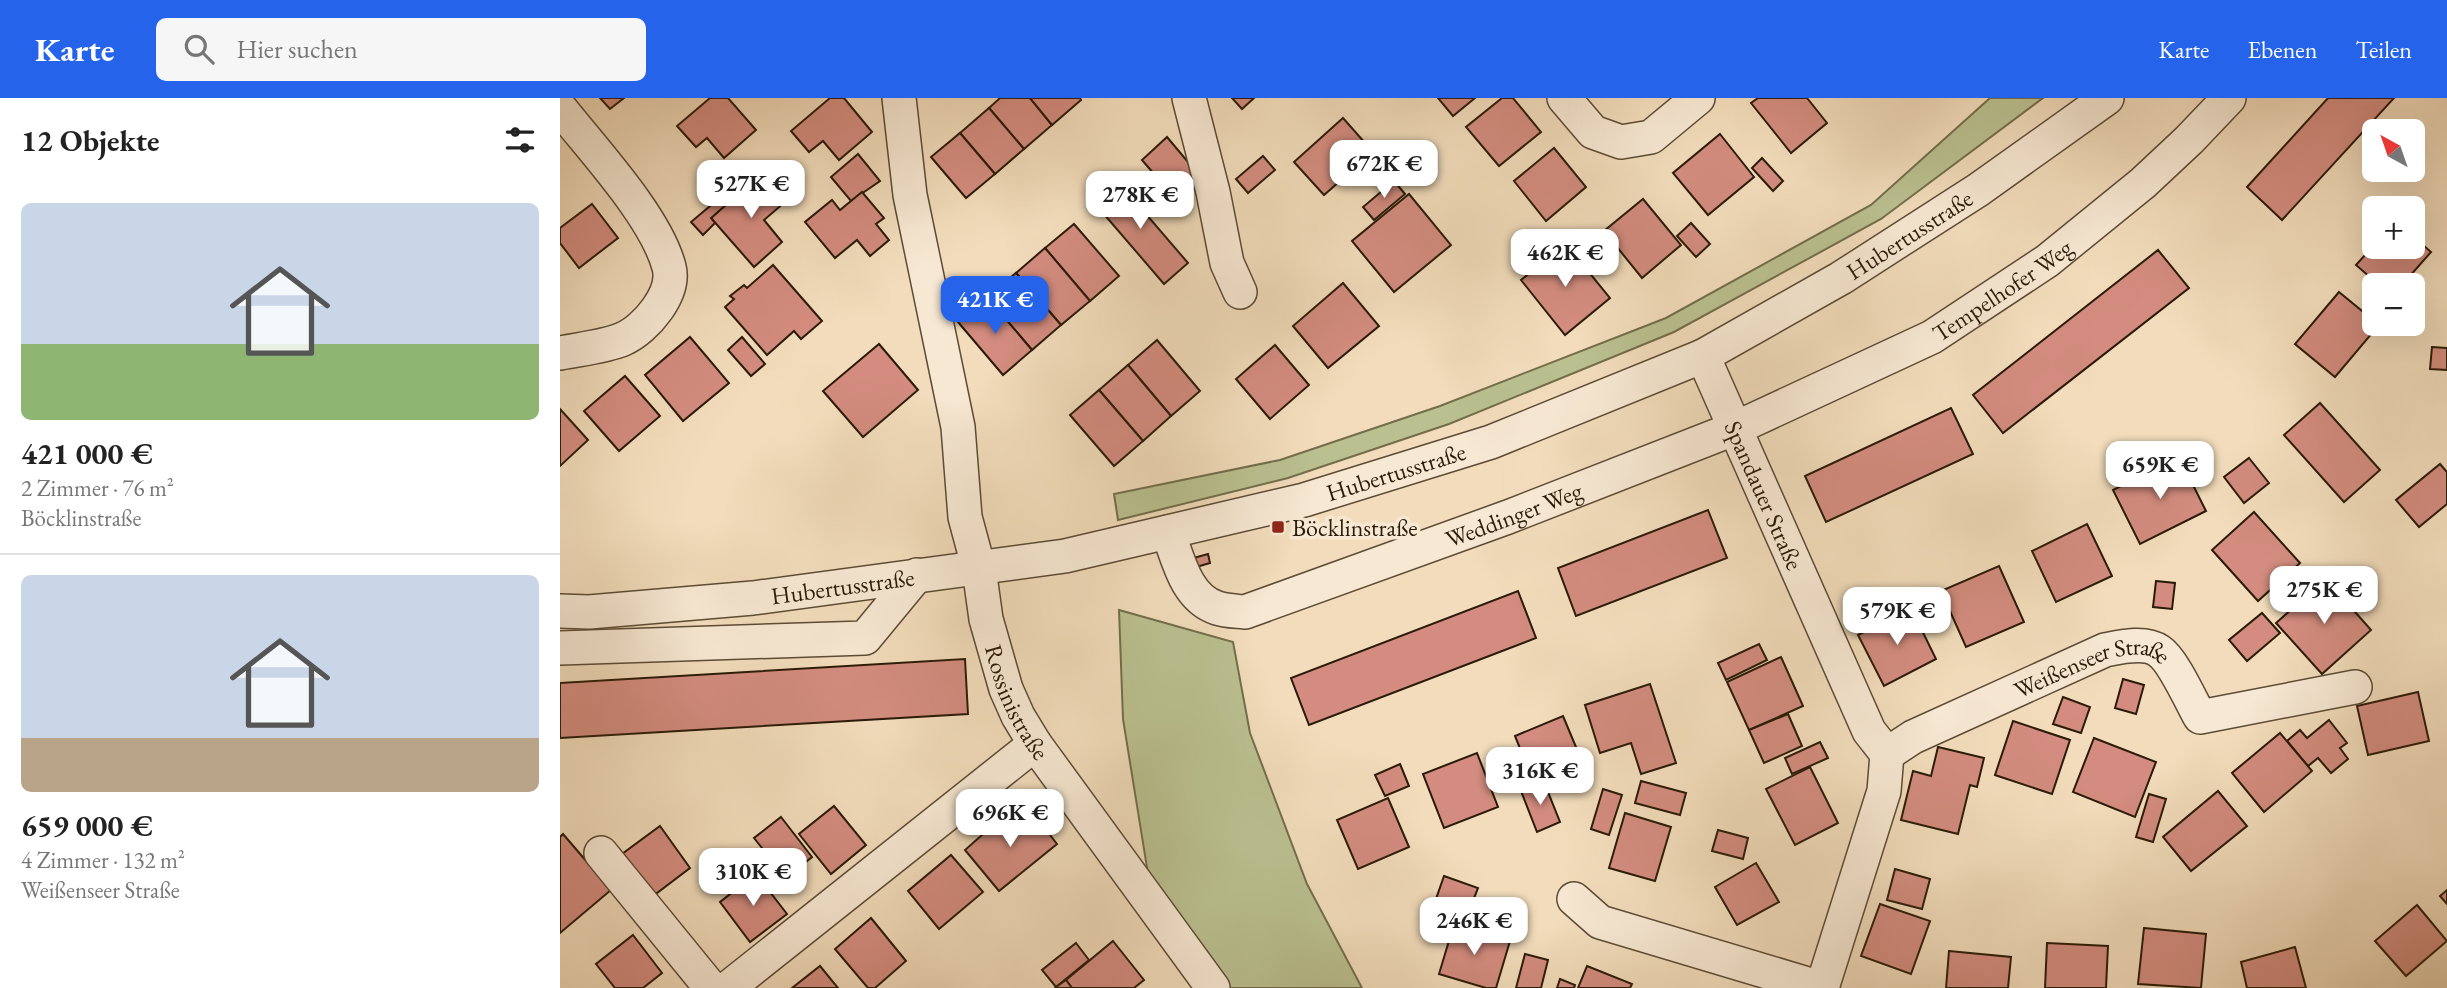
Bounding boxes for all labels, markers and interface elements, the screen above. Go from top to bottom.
search box [156,18,646,81]
text: Karte [35,28,114,71]
icon: search [180,30,218,68]
text: Hier suchen [236,32,358,66]
text: Karte [2159,34,2209,65]
text: Ebenen [2247,34,2317,65]
text: Teilen [2355,34,2412,65]
north arrow [2362,119,2426,182]
map controls [2362,119,2425,336]
text: 12 Objekte [21,121,160,160]
icon: filters [501,121,539,159]
pin: 672K € [1327,140,1441,200]
text: 672K € [1346,148,1422,178]
pin: 527K € [694,160,808,220]
text: 527K € [713,168,789,198]
pin: 278K € [1083,172,1197,231]
text: 278K € [1102,179,1178,209]
street label: Hubertusstraße [1840,182,1978,286]
button: + [2362,196,2425,259]
pin: 462K € [1508,230,1622,289]
street label: Tempelhofer Weg [1926,231,2079,348]
text: 462K € [1527,237,1603,267]
icon: home [217,248,343,374]
button: − [2362,273,2425,336]
pin: 421K € [938,276,1052,336]
text: 421K € [957,284,1033,314]
street label: Spandauer Straße [1718,416,1811,574]
text: 421 000 € [21,434,153,473]
street label: Hubertusstraße [1322,435,1469,508]
pin: 659K € [2103,442,2217,501]
text: 659K € [2122,449,2198,479]
text: 2 Zimmer · 76 m² [21,473,174,503]
street label: Weddinger Weg [1441,474,1587,554]
text: Böcklinstraße [21,503,141,533]
place label: Böcklinstraße [1292,512,1418,543]
marker: Böcklinstraße [1270,519,1286,535]
street label: Hubertusstraße [769,561,916,611]
pin: 275K € [2267,566,2381,626]
text: 275K € [2286,574,2362,604]
pin: 579K € [1840,588,1954,647]
text: 579K € [1859,595,1935,625]
icon: home [217,620,343,746]
street label: Weißenseer Straße [2009,630,2179,705]
street label: Rossinistraße [979,641,1057,766]
pin: 316K € [1483,748,1597,807]
text: 316K € [1502,755,1578,785]
pin: 696K € [953,790,1067,849]
text: 696K € [972,797,1048,827]
text: 659 000 € [21,806,153,845]
text: 4 Zimmer · 132 m² [21,845,185,875]
pin: 310K € [696,848,810,908]
text: 310K € [715,856,791,886]
text: Weißenseer Straße [21,875,180,905]
pin: 246K € [1417,898,1531,957]
text: 246K € [1436,905,1512,935]

